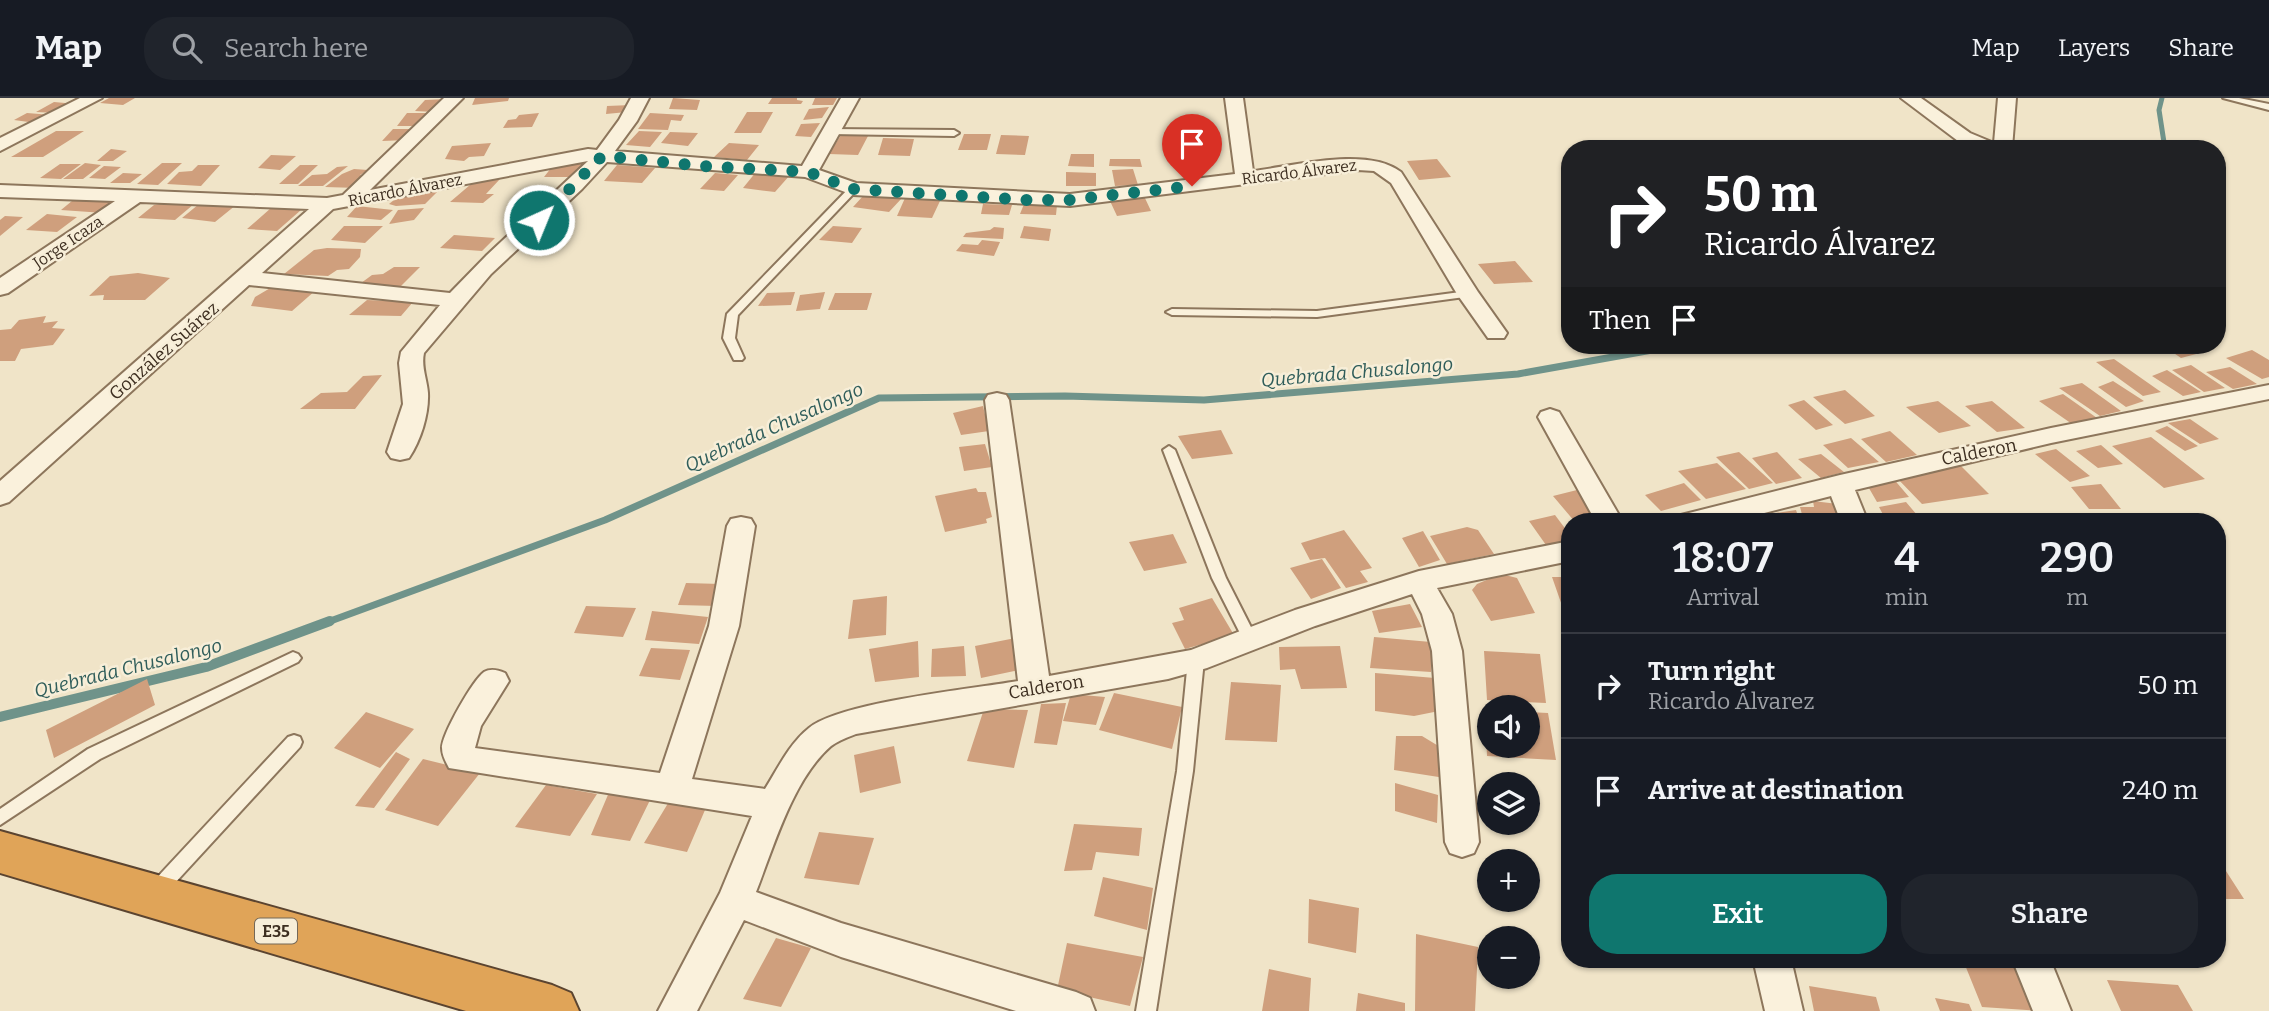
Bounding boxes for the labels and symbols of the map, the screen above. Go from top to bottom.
pin [1162,114,1222,186]
street label: Ricardo Álvarez [1240,154,1358,188]
street label: Ricardo Álvarez [346,169,464,210]
position arrow [502,183,576,257]
street label: Jorge Icaza [29,212,107,273]
street label: González Suárez [105,297,223,405]
water label: Quebrada Chusalongo [1260,352,1454,392]
water label: Quebrada Chusalongo [681,377,867,477]
street label: Calderon [1940,434,2019,470]
water label: Quebrada Chusalongo [32,634,224,702]
street label: Calderon [1007,670,1086,704]
road number: E35 [255,918,297,944]

